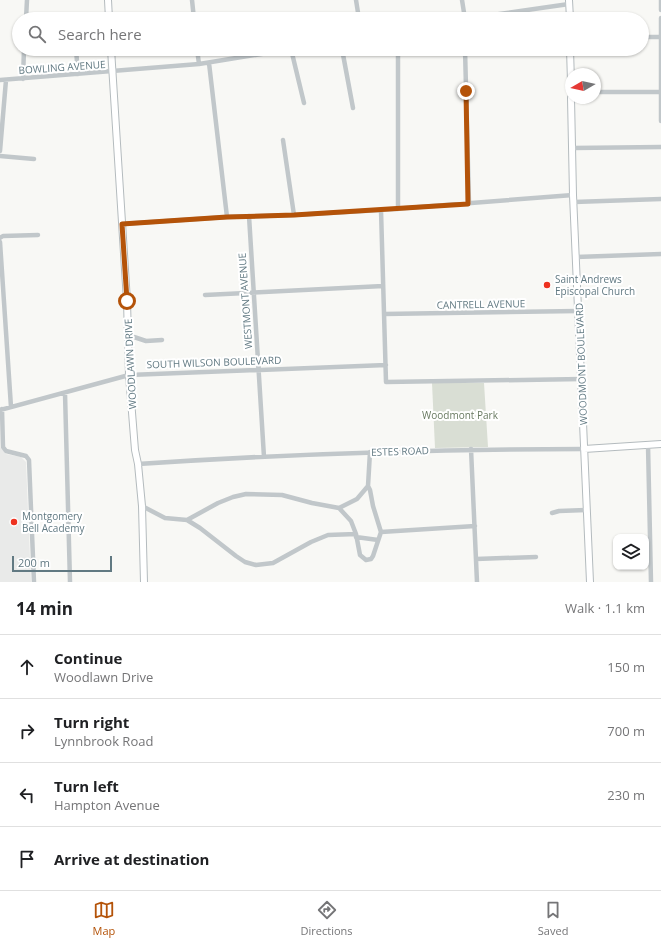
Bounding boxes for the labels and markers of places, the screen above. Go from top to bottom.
place label: Saint Andrews Episcopal Church [555,272,635,298]
marker: Saint Andrews Episcopal Church [542,280,552,290]
place label: Montgomery Bell Academy [22,509,85,535]
marker: Montgomery Bell Academy [9,517,19,527]

